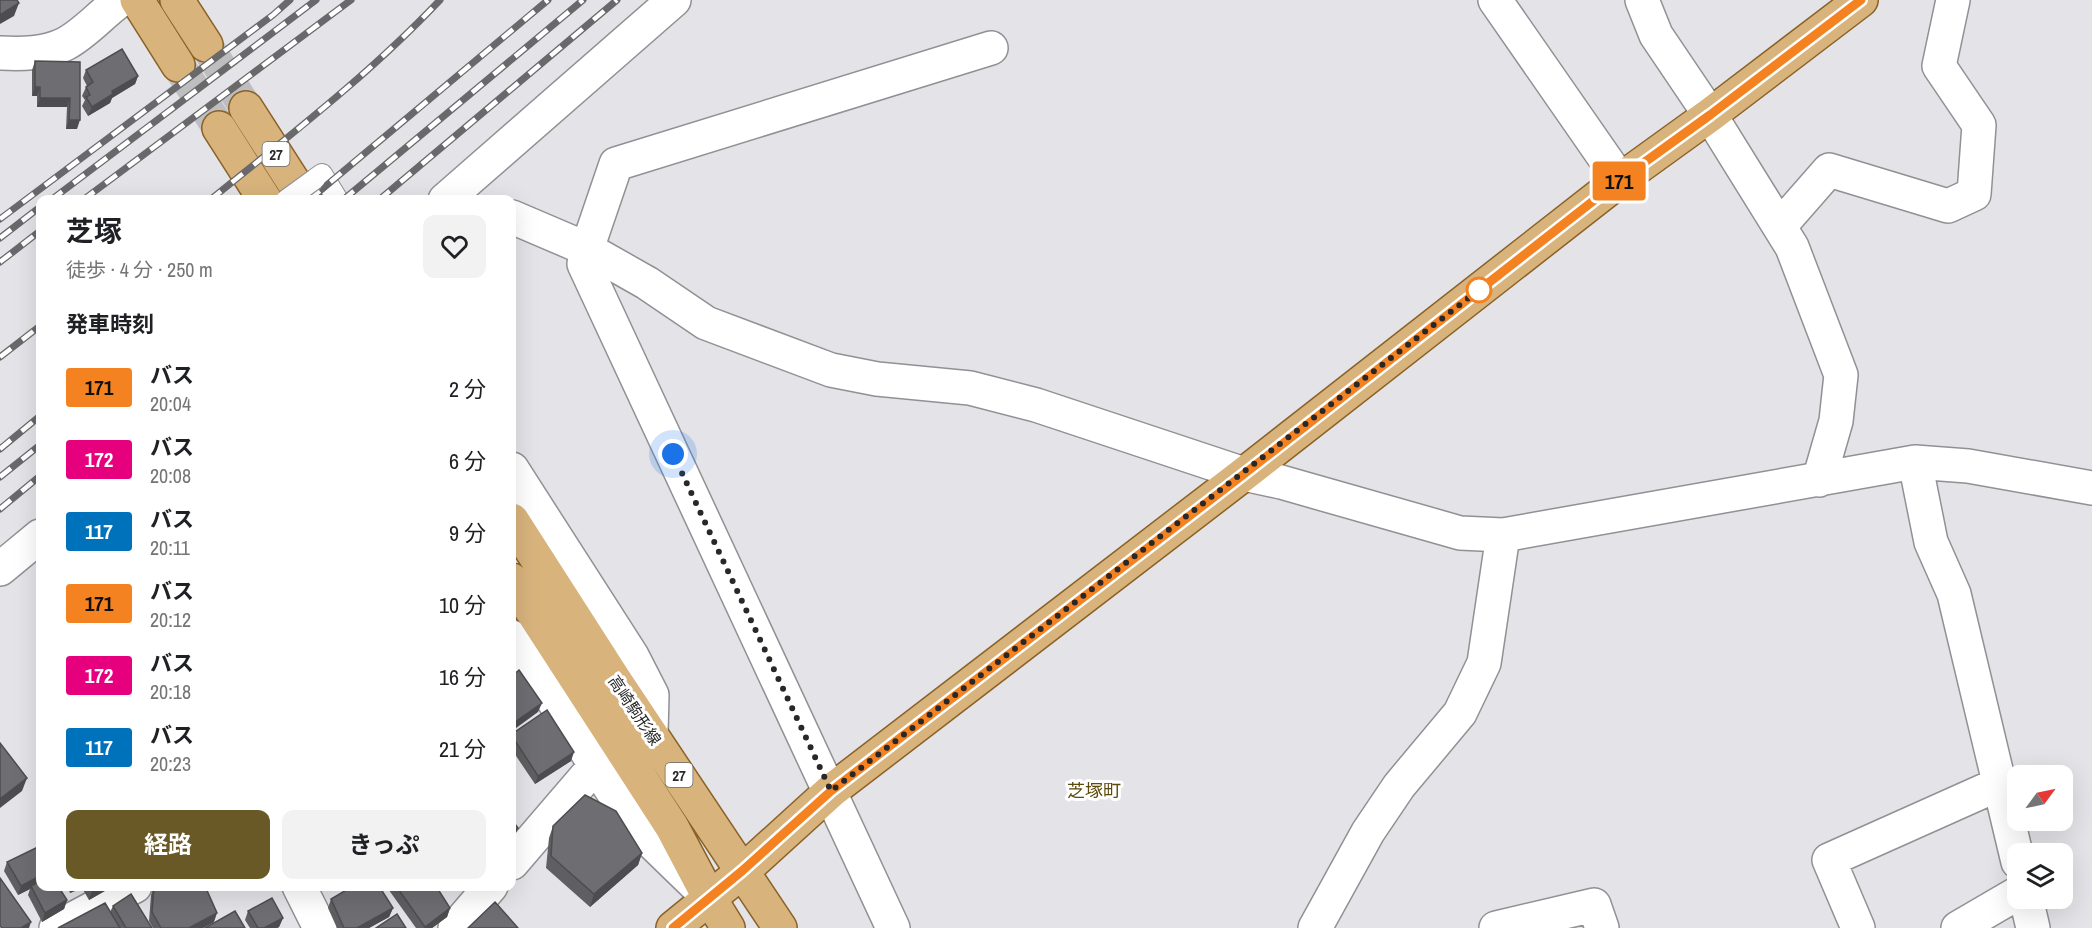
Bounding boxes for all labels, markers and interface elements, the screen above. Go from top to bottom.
road number: 27 [262,142,290,166]
line badge: 171 [1584,162,1654,201]
text: 171 [1605,167,1633,196]
text: 芝塚 [66,212,122,250]
button: heart [423,215,486,278]
text: 徒歩 · 4 分 · 250 m [66,256,213,283]
unlabelled marker [1466,277,1492,303]
text: 発車時刻 [66,309,154,339]
text: バス [150,360,194,390]
text: 171 [85,373,113,402]
text: 2 分 [449,374,486,404]
text: 20:04 [150,390,191,417]
text: バス [150,432,194,462]
your location [658,439,688,469]
text: 172 [85,445,113,474]
text: 6 分 [449,446,486,476]
text: 20:08 [150,462,191,489]
text: バス [150,504,194,534]
text: 117 [85,517,113,546]
text: 9 分 [449,518,486,548]
text: 20:11 [150,534,190,561]
text: バス [150,576,194,606]
text: 171 [85,589,113,618]
text: 10 分 [439,590,486,620]
text: 20:12 [150,606,191,633]
text: バス [150,648,194,678]
text: 172 [85,661,113,690]
text: 16 分 [439,662,486,692]
street label: 高崎駒形線 [604,671,666,749]
text: 20:18 [150,678,191,705]
text: バス [150,720,194,750]
text: 117 [85,733,113,762]
text: 21 分 [439,734,486,764]
text: 20:23 [150,750,191,777]
road number: 27 [666,763,692,787]
north arrow [2007,765,2073,831]
map controls [2007,765,2073,909]
district label: 芝塚町 [1067,778,1121,803]
button: 経路 [66,810,270,879]
button: きっぷ [282,810,486,879]
button: layers [2007,843,2073,909]

